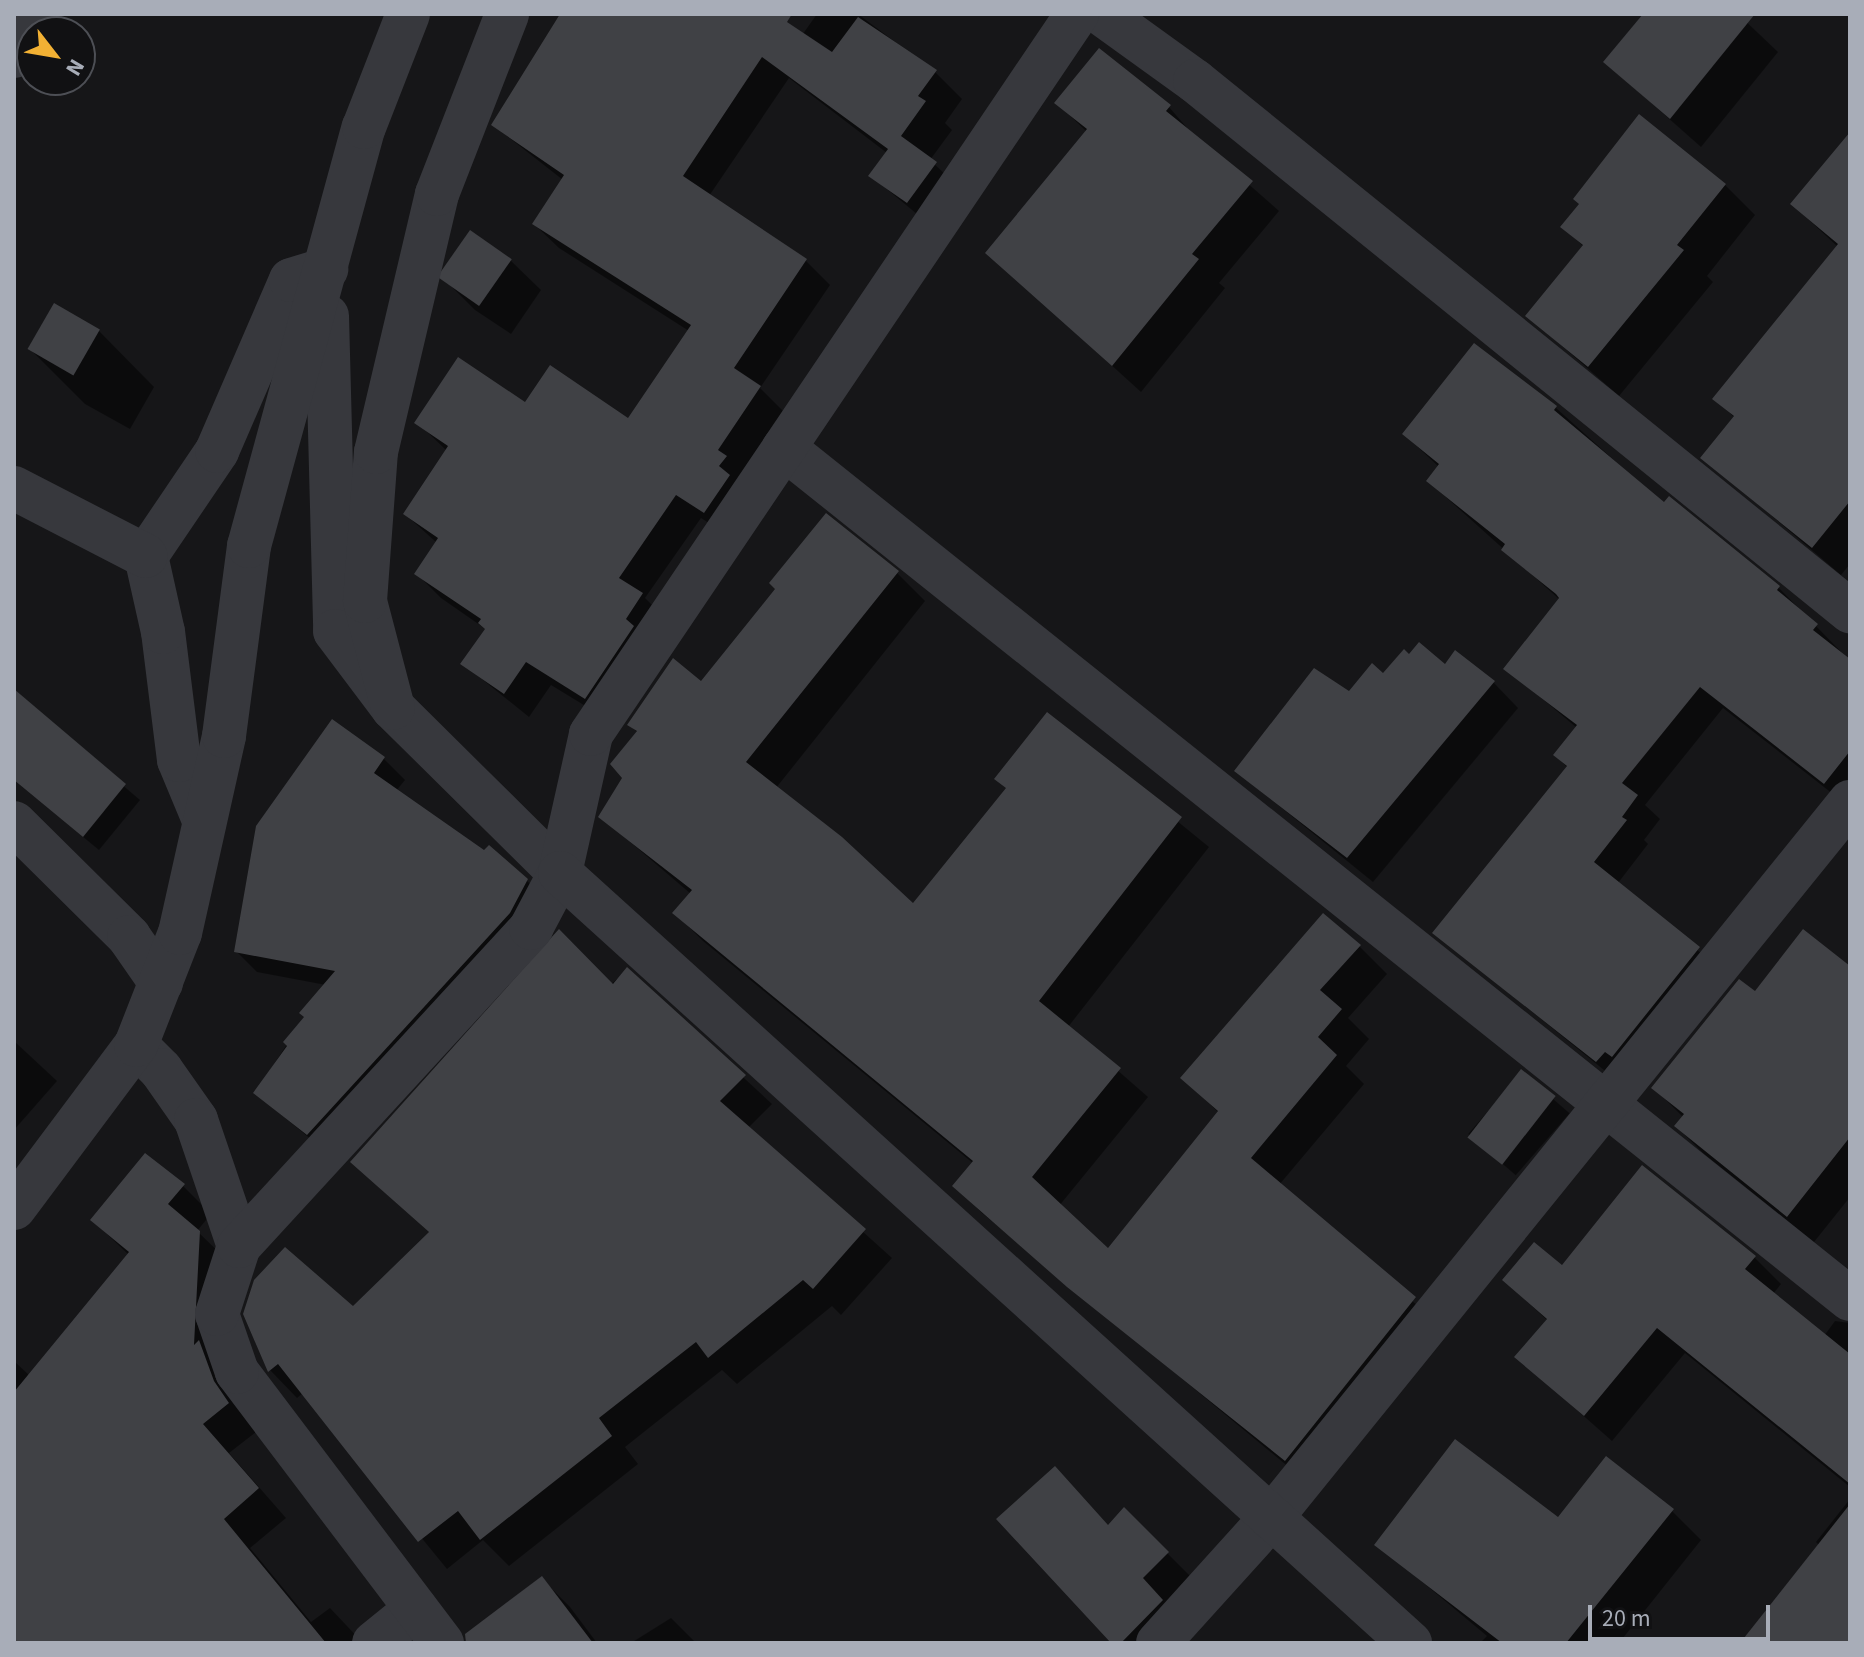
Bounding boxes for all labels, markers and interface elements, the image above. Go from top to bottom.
north arrow [16,16,96,96]
text: N [57,53,92,82]
scale bar [1592,1589,1774,1639]
text: 20 m [1602,1601,1651,1636]

